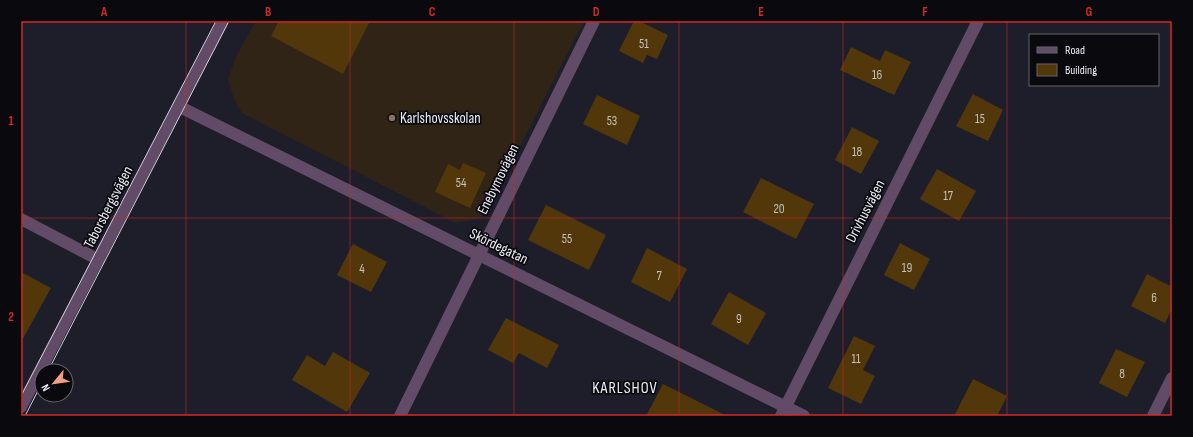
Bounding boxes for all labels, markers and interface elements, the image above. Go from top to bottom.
text: A [100,4,108,20]
text: B [265,4,271,20]
text: C [429,4,436,20]
text: D [593,4,600,20]
text: E [758,4,764,20]
text: F [922,4,928,20]
text: G [1086,4,1093,20]
legend [1029,34,1159,86]
house number: 51 [639,36,649,52]
text: Road [1065,43,1085,58]
text: Building [1065,63,1097,78]
house number: 16 [872,67,882,83]
place label: Karlshovsskolan [400,109,481,128]
house number: 15 [975,111,985,127]
text: 1 [8,113,14,129]
marker: Karlshovsskolan [387,113,397,123]
house number: 53 [607,113,617,129]
street label: Enebymovägen [473,141,524,218]
house number: 18 [852,144,862,160]
street label: Taborsbergsvägen [80,163,137,252]
house number: 54 [456,175,467,191]
street label: Drivhusvägen [842,177,889,246]
house number: 17 [943,188,954,204]
house number: 20 [773,201,785,217]
street label: Skördegatan [466,224,531,269]
house number: 55 [562,231,572,247]
house number: 19 [902,260,912,276]
house number: 4 [359,261,365,277]
house number: 7 [656,268,662,284]
house number: 6 [1151,290,1157,306]
text: 2 [8,309,14,325]
house number: 9 [736,311,742,327]
house number: 11 [851,351,861,367]
north arrow [34,363,74,403]
house number: 8 [1119,366,1125,382]
district label: KARLSHOV [592,379,658,398]
text: N [39,382,53,393]

